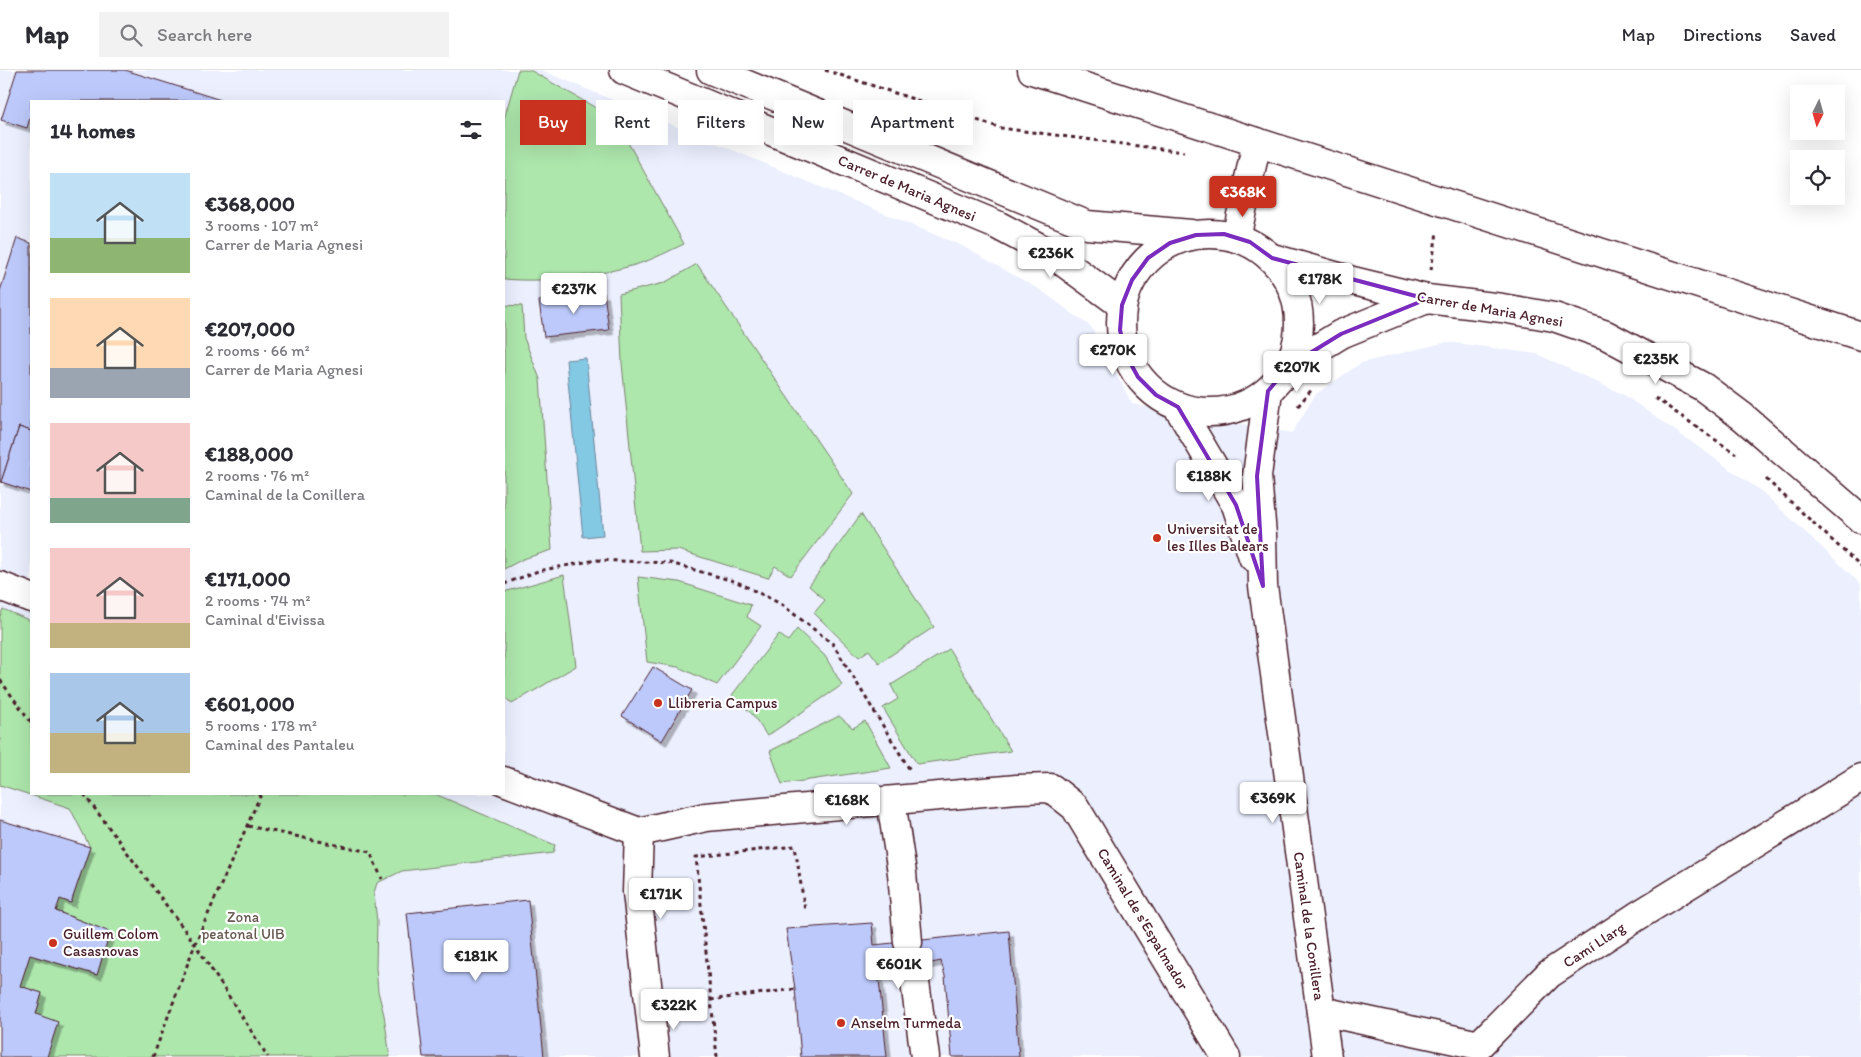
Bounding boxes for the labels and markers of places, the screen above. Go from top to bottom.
pin: €368K [1208,176,1278,218]
pin: €236K [1016,236,1086,279]
pin: €178K [1285,262,1355,305]
pin: €237K [539,272,609,315]
pin: €270K [1078,334,1148,376]
pin: €235K [1621,342,1691,385]
pin: €207K [1262,350,1332,393]
pin: €188K [1174,460,1244,502]
place label: Universitat de les Illes Balears [1167,520,1269,555]
marker: Universitat de les Illes Balears [1151,532,1163,544]
place label: Llibreria Campus [668,694,778,712]
marker: Llibreria Campus [652,697,664,709]
pin: €369K [1238,782,1308,824]
pin: €168K [812,784,882,826]
pin: €171K [626,878,696,920]
place label: Guillem Colom Casasnovas [63,925,158,960]
marker: Guillem Colom Casasnovas [47,937,59,949]
pin: €181K [441,940,511,982]
pin: €601K [864,948,934,990]
pin: €322K [639,988,709,1031]
place label: Anselm Turmeda [851,1014,962,1032]
marker: Anselm Turmeda [835,1017,847,1029]

